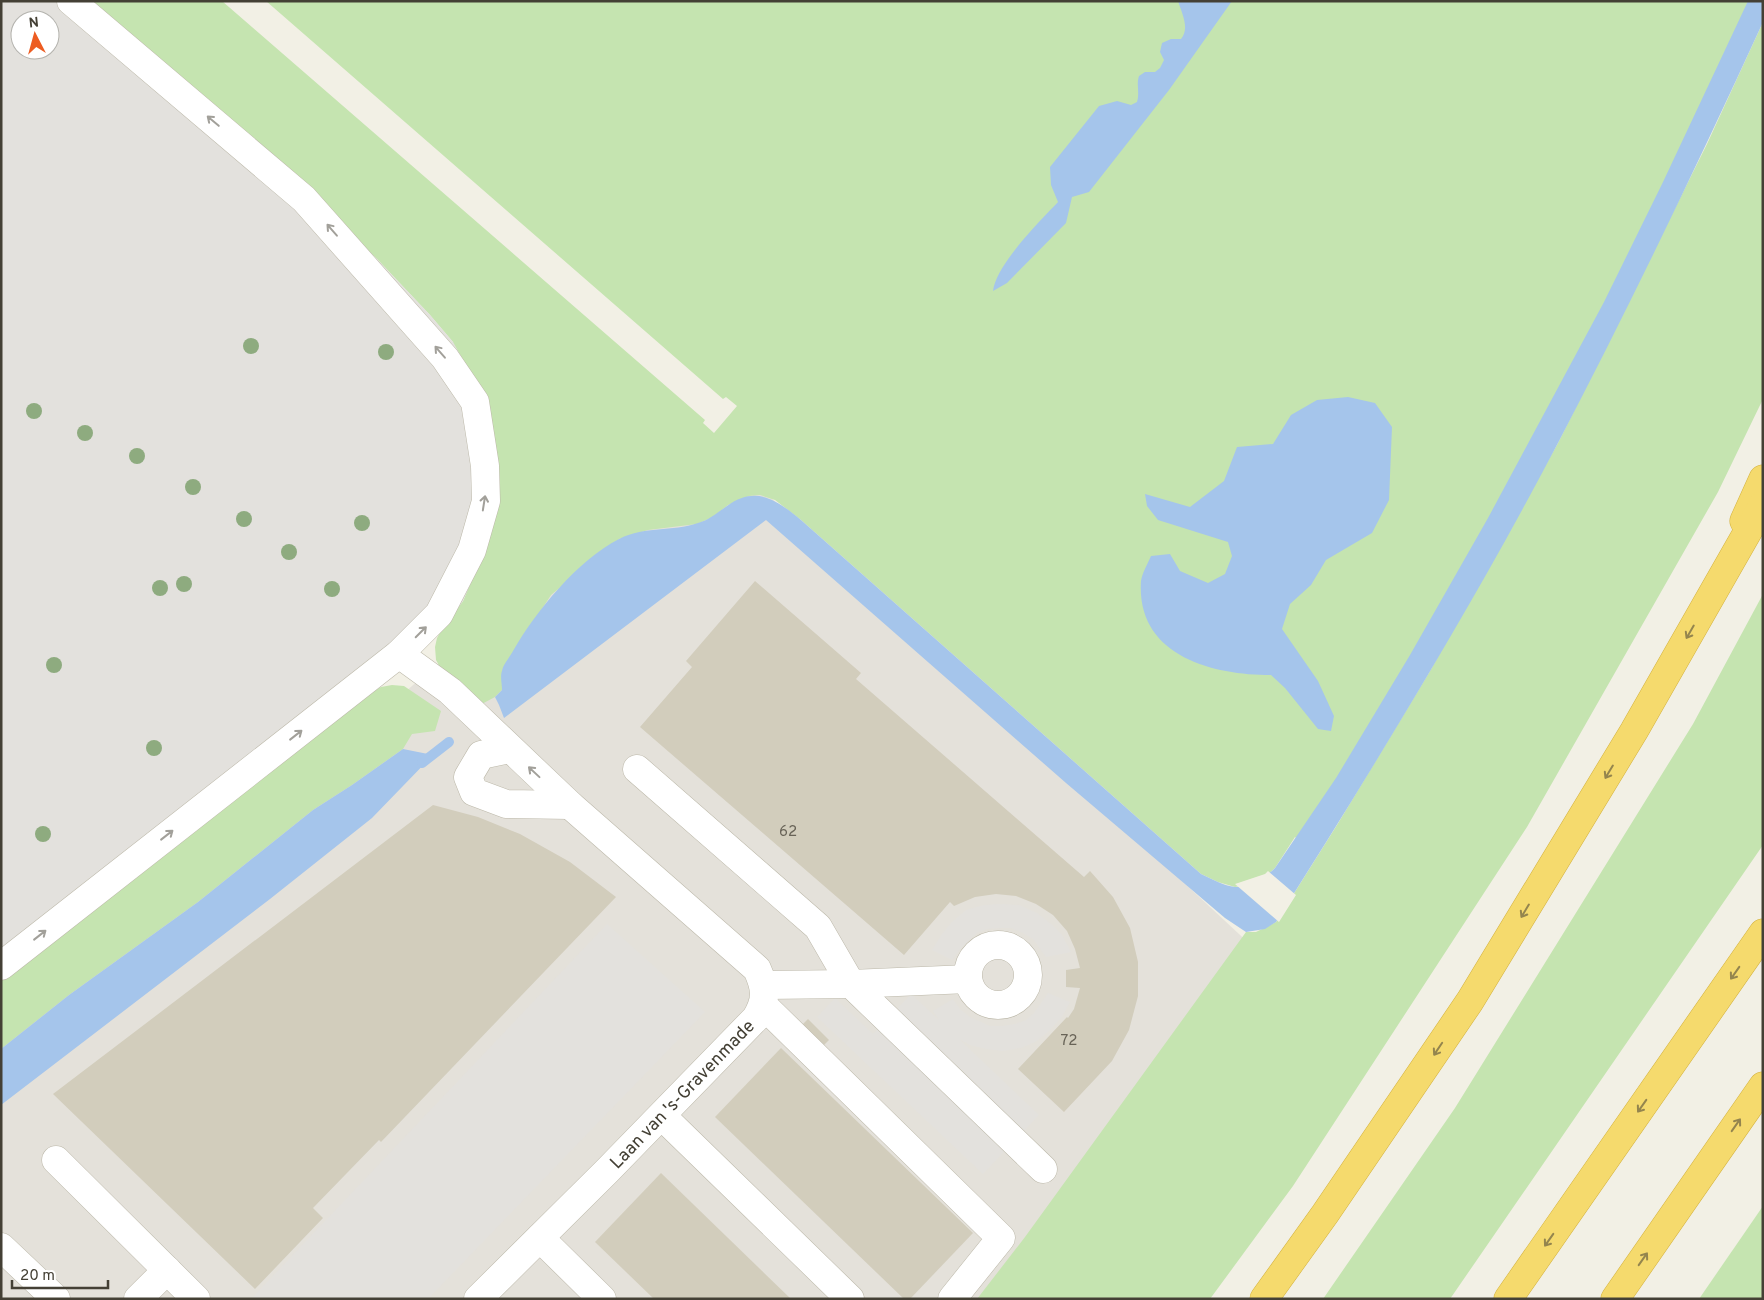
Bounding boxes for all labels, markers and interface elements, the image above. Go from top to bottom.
north arrow [10,10,60,60]
text: N [28,15,40,33]
one-way arrow [207,115,220,126]
one-way arrow [326,224,338,237]
one-way arrow [434,346,446,359]
one-way arrow [479,495,489,511]
one-way arrow [1685,624,1695,638]
one-way arrow [415,626,427,638]
one-way arrow [289,730,302,741]
one-way arrow [1603,765,1613,779]
one-way arrow [528,766,541,778]
house number: 62 [779,823,797,842]
one-way arrow [160,830,174,840]
one-way arrow [1519,904,1529,918]
one-way arrow [33,930,46,941]
one-way arrow [1730,966,1740,980]
street label: Laan van 's-Gravenmade [606,1016,760,1175]
house number: 72 [1061,1032,1077,1051]
one-way arrow [1433,1041,1443,1055]
one-way arrow [1637,1099,1647,1113]
one-way arrow [1731,1118,1741,1132]
one-way arrow [1544,1232,1554,1246]
one-way arrow [1638,1252,1648,1266]
scale bar [12,1258,109,1290]
text: 20 m [20,1267,55,1286]

